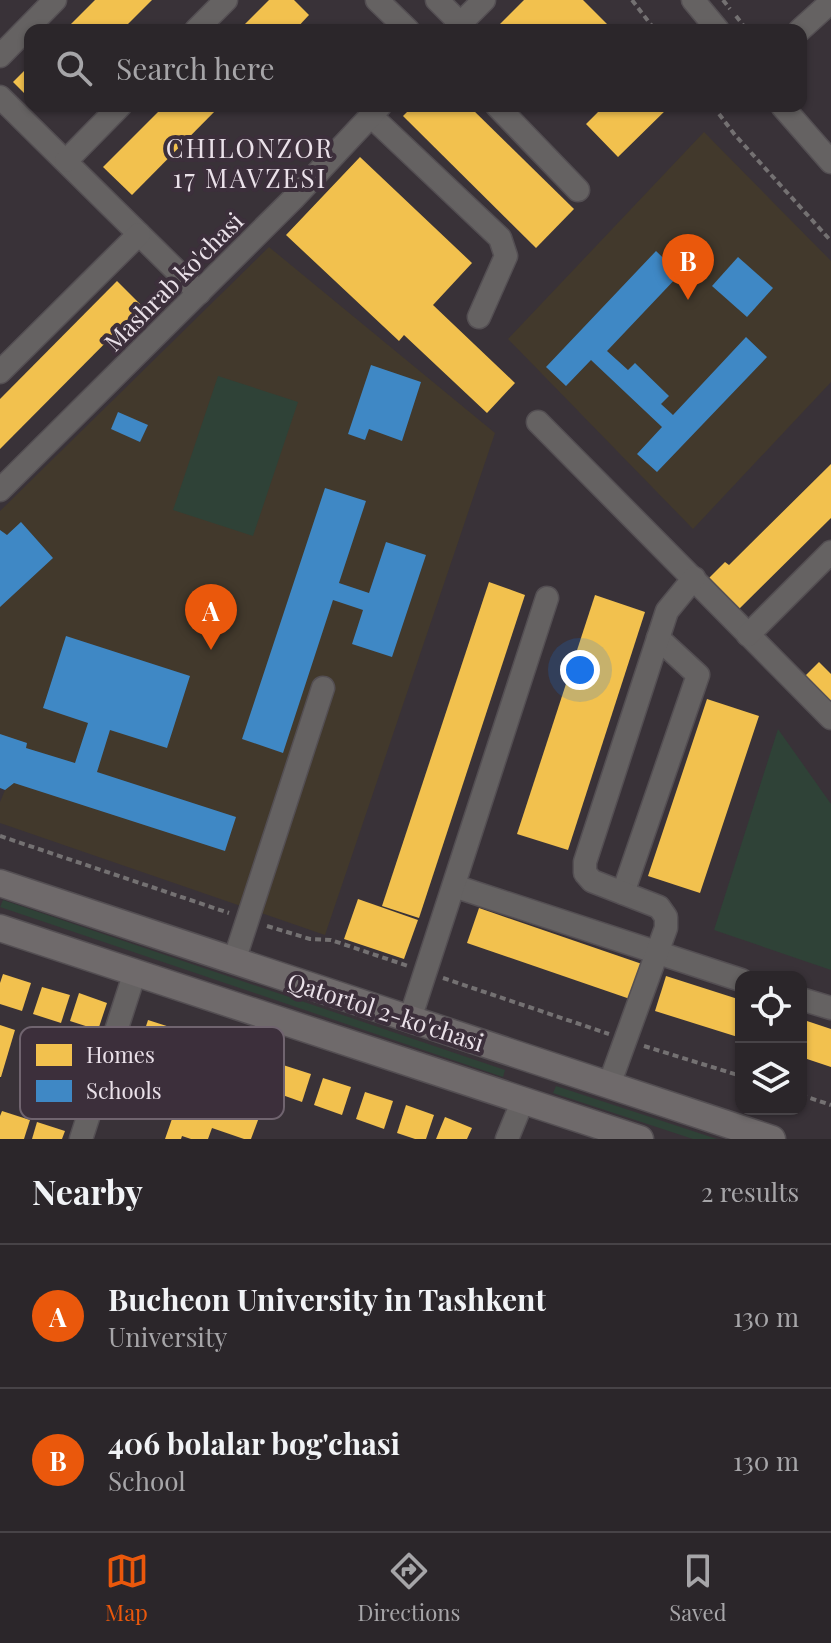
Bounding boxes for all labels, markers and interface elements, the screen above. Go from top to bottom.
search box [24,24,807,112]
icon: search [52,46,96,90]
text: Search here [116,48,275,88]
district label: CHILONZOR 17 MAVZESI [166,130,334,195]
street label: Mashrab ko'chasi [97,205,249,357]
pin: B [662,234,714,300]
pin: A [185,584,237,650]
your location [560,650,600,690]
street label: Qatortol 2-ko'chasi [284,964,488,1058]
map controls [735,971,807,1115]
button: locate [735,971,807,1043]
legend [20,1027,284,1119]
text: Homes [86,1039,155,1069]
button: layers [735,1043,807,1115]
text: Schools [86,1075,162,1105]
text: Nearby [32,1168,143,1214]
text: 2 results [701,1174,799,1209]
text: Bucheon University in Tashkent [108,1279,546,1319]
text: A [49,1299,67,1334]
text: 130 m [733,1299,799,1334]
text: University [108,1319,227,1354]
text: 406 bolalar bog'chasi [108,1423,400,1463]
text: B [49,1443,67,1478]
text: 130 m [733,1443,799,1478]
text: School [108,1463,186,1498]
tab: Map [105,1549,149,1627]
tab: Directions [358,1549,460,1627]
tab: Saved [669,1549,727,1627]

